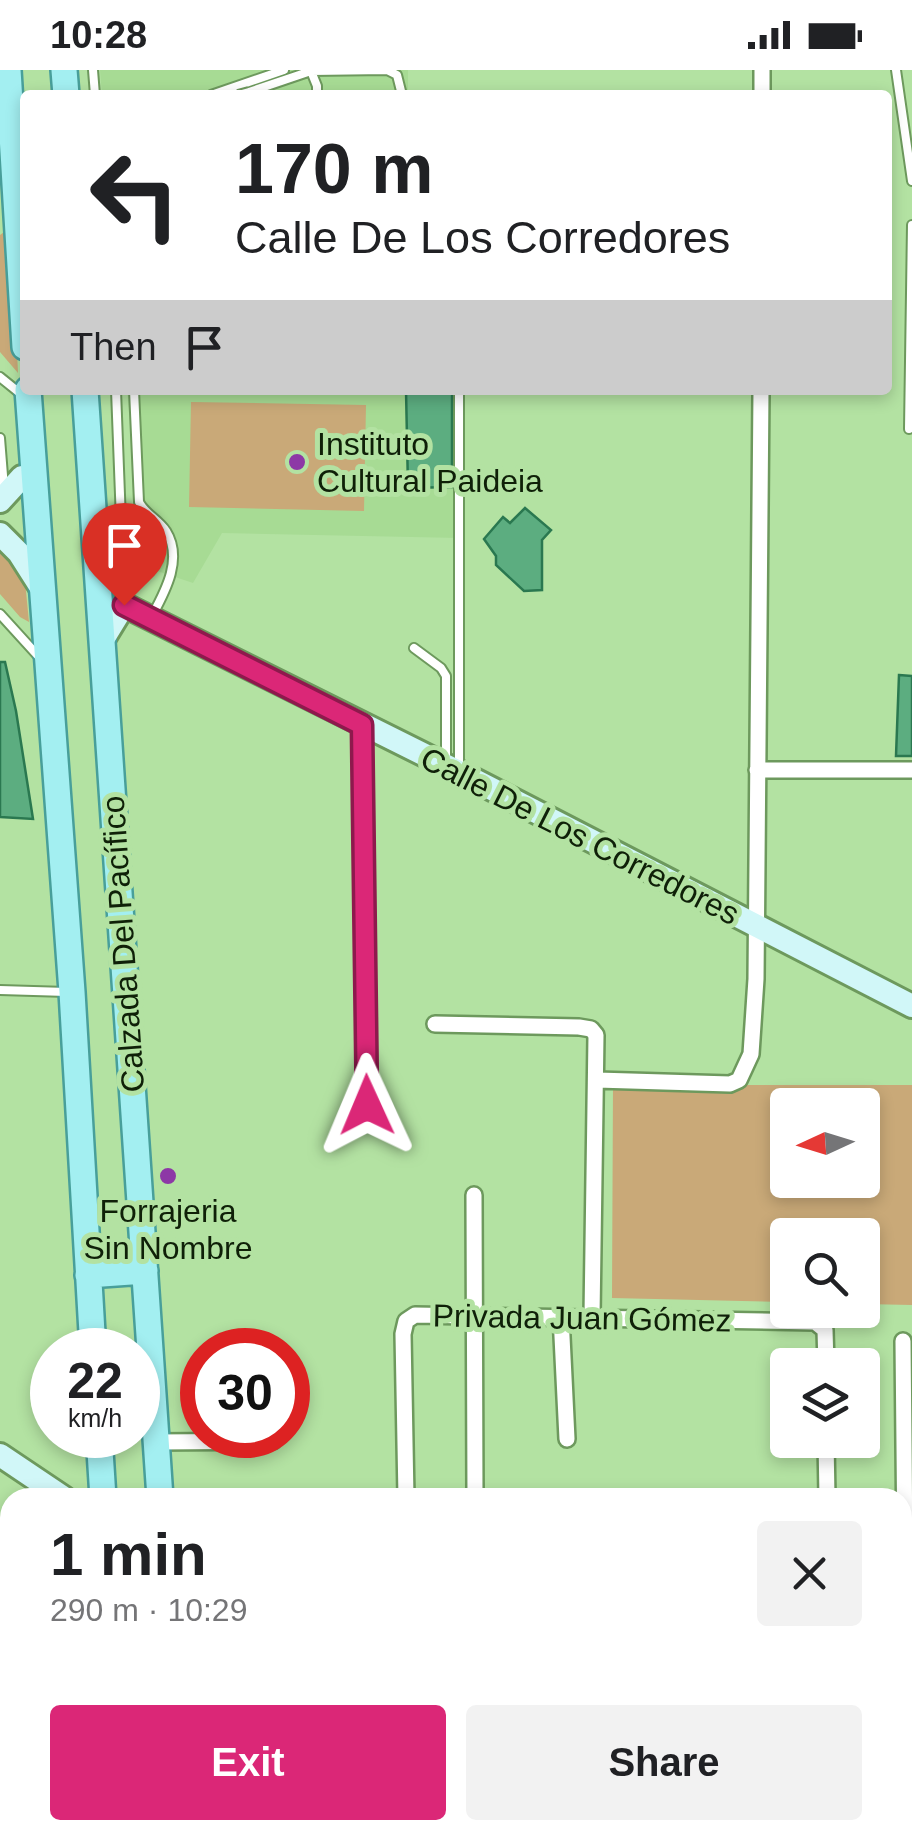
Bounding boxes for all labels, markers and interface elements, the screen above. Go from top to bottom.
text: 10:28 [50,14,147,56]
icon: left [70,130,200,260]
text: 170 m [235,130,433,208]
text: Calle De Los Corredores [235,212,730,263]
icon: arrive [177,320,232,375]
text: Then [70,326,157,368]
place label: Instituto Cultural Paideia [317,426,543,499]
marker: Instituto Cultural Paideia [286,451,308,473]
pin [82,503,167,606]
icon: arrive [97,518,152,573]
street label: Calle De Los Corredores [415,740,745,932]
street label: Calzada Del Pacífico [95,795,151,1093]
position arrow [315,1053,419,1157]
north arrow [770,1088,880,1198]
map controls [770,1088,880,1458]
marker: Forrajeria Sin Nombre [157,1165,179,1187]
place label: Forrajeria Sin Nombre [84,1193,252,1266]
button: search [770,1218,880,1328]
street label: Privada Juan Gómez [432,1297,732,1339]
speed limit sign: 30 [180,1328,310,1458]
button: layers [770,1348,880,1458]
text: 22 [67,1353,123,1409]
text: km/h [68,1404,122,1432]
text: 1 min [50,1521,207,1588]
button: close [757,1521,862,1626]
text: 290 m · 10:29 [50,1592,247,1628]
button: Exit [50,1705,446,1820]
button: Share [466,1705,862,1820]

